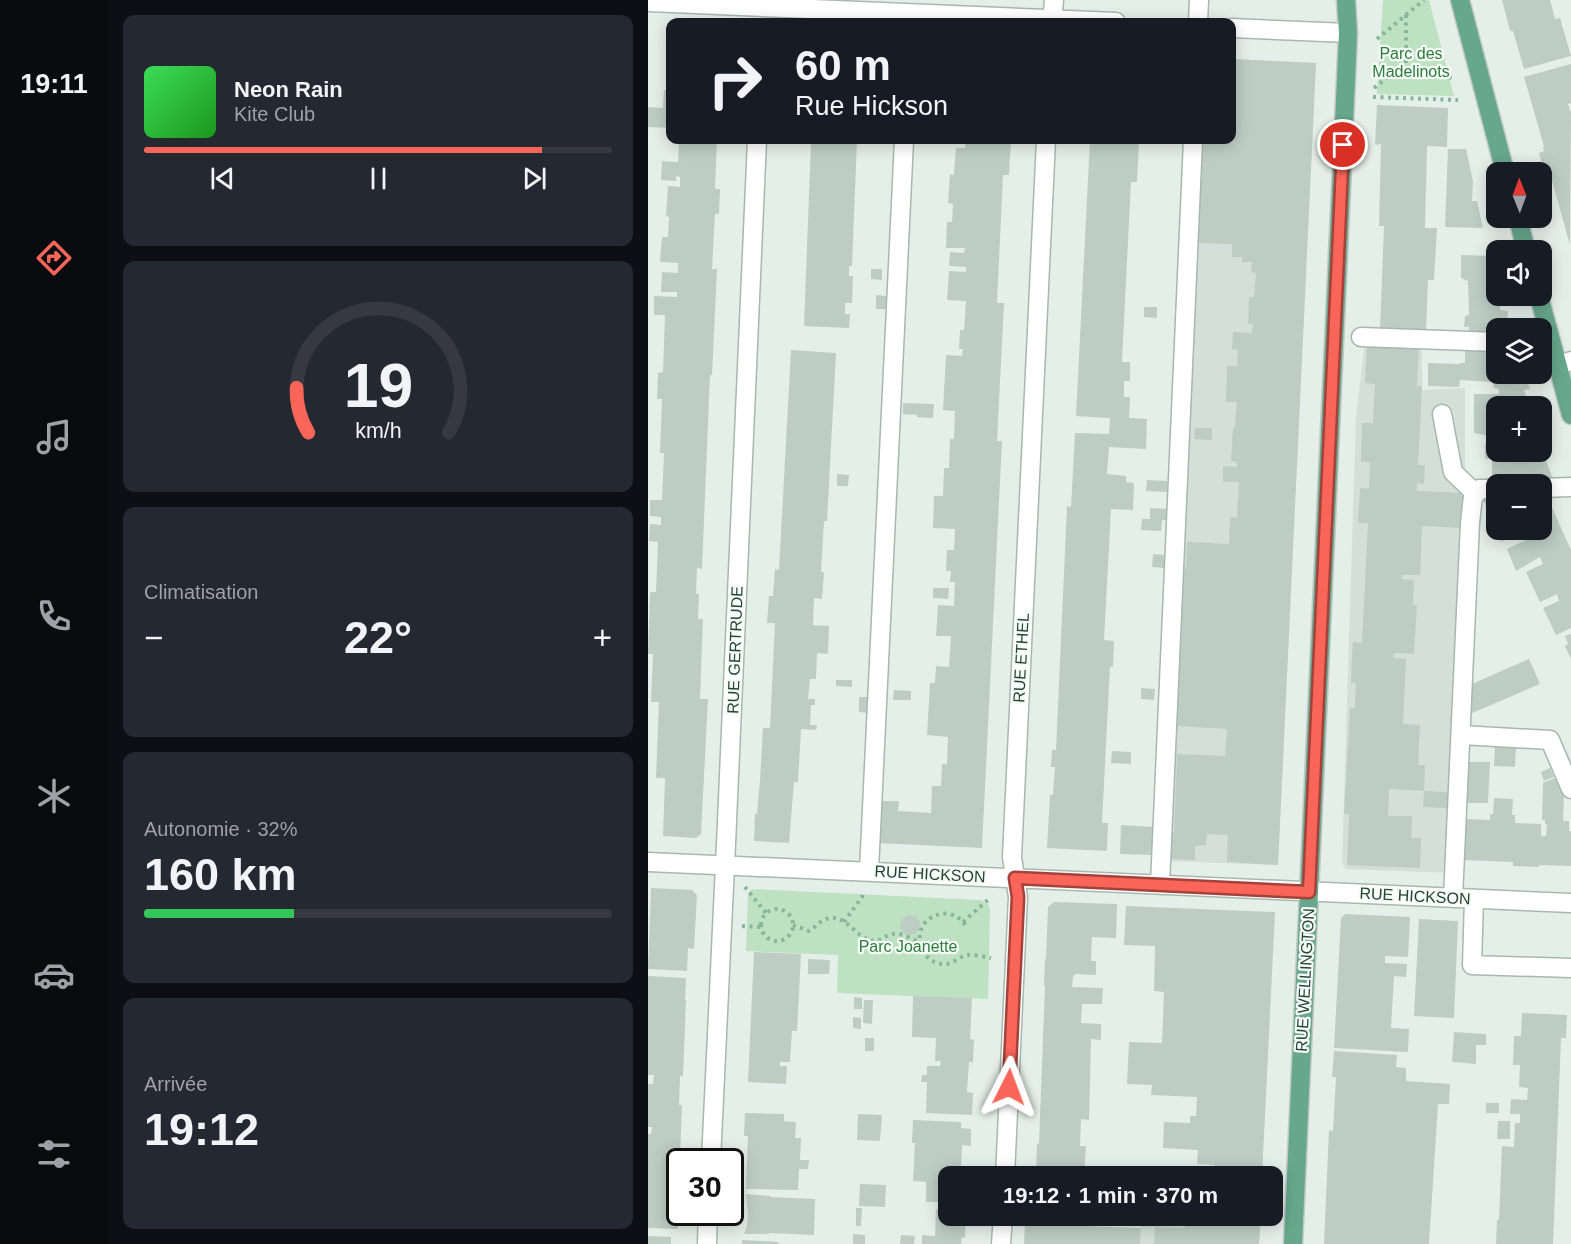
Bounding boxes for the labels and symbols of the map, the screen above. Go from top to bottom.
park label: Parc des Madelinots [1372,45,1450,80]
pin [1317,119,1368,170]
north arrow [1486,162,1552,228]
street label: RUE GERTRUDE [724,586,746,714]
street label: RUE ETHEL [1010,613,1032,703]
street label: RUE HICKSON [874,863,986,885]
street label: RUE HICKSON [1359,885,1471,907]
street label: RUE WELLINGTON [1293,908,1317,1052]
park label: Parc Joanette [859,938,957,955]
position arrow [977,1055,1041,1119]
speed limit sign: 30 [666,1148,744,1226]

